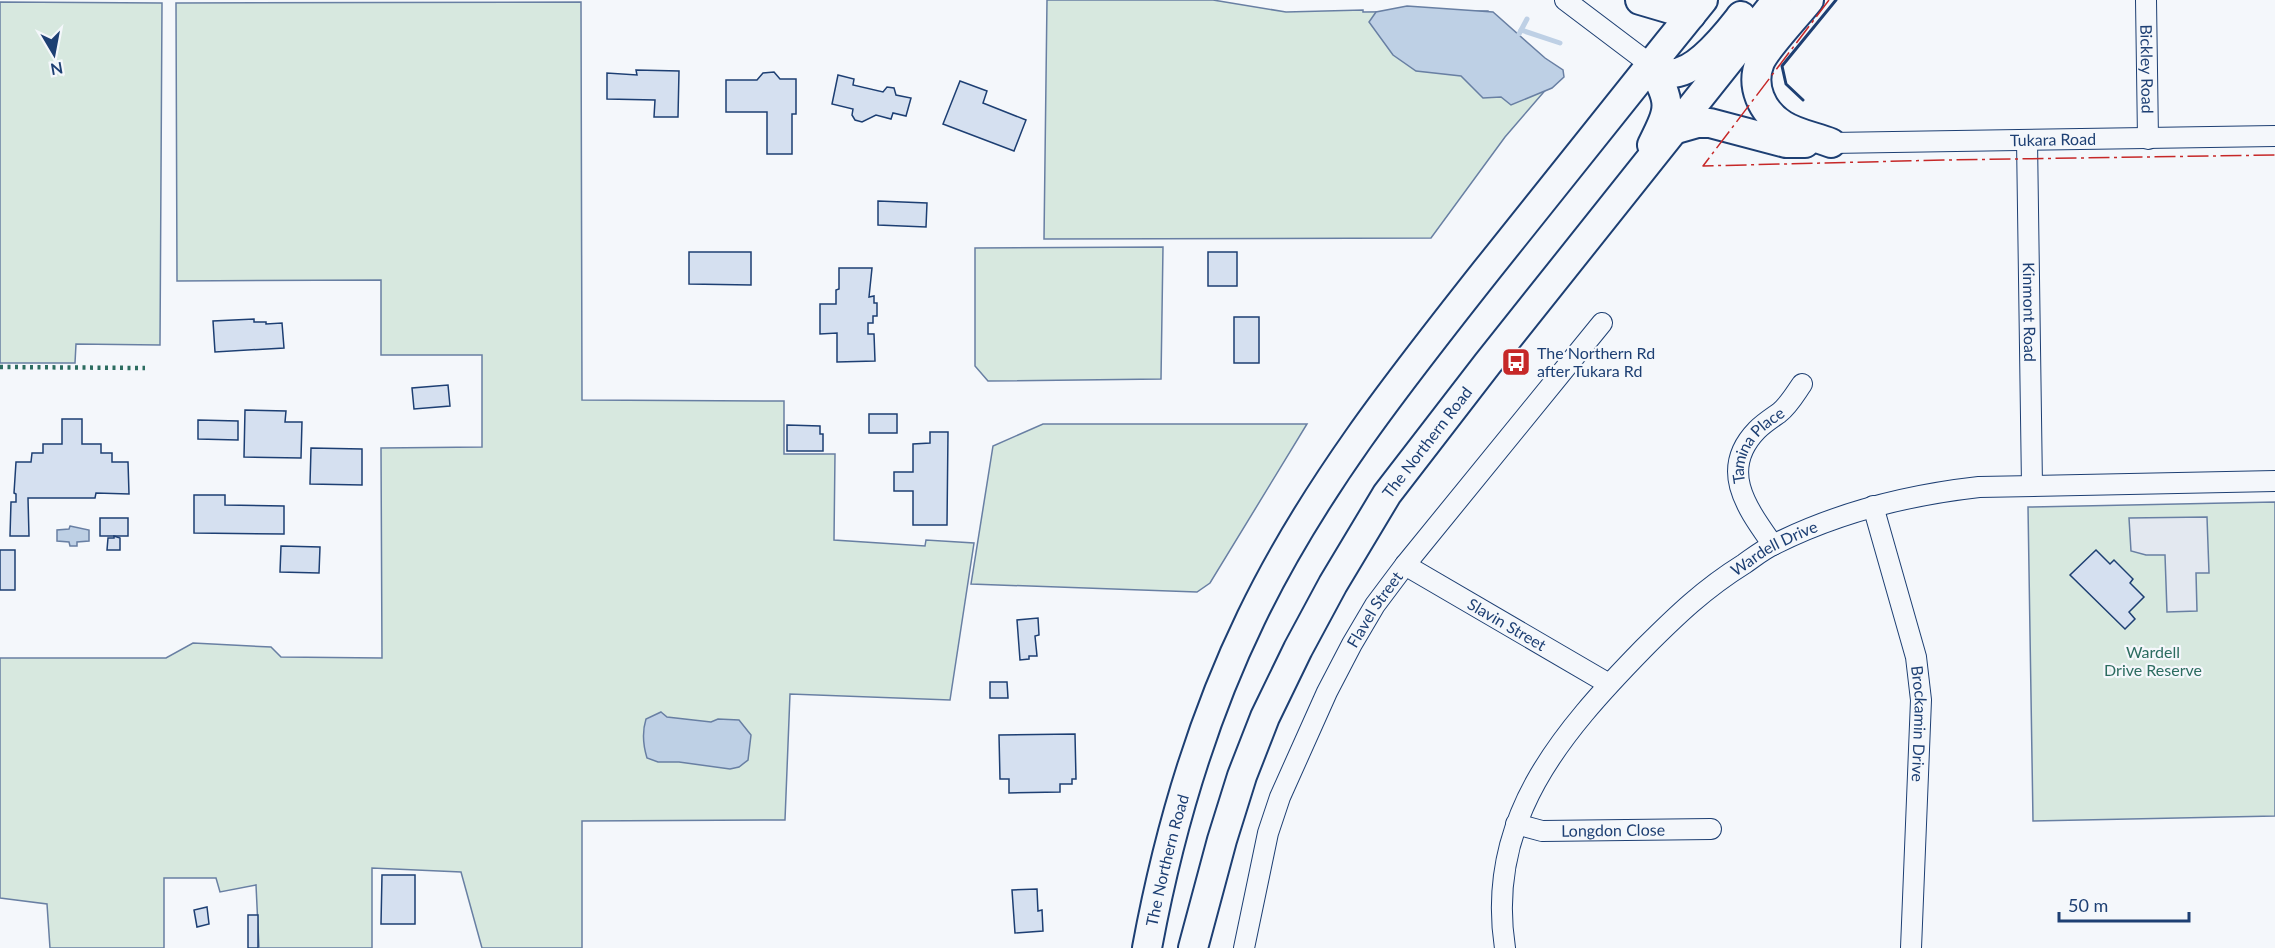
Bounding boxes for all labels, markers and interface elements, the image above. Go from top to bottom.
north arrow [24,24,84,84]
street label: Bickley Road [2137,24,2158,114]
text: N [49,59,64,80]
street label: Tukara Road [2010,129,2096,149]
street label: Kinmont Road [2020,262,2040,362]
place label: The Northern Rd after Tukara Rd [1537,343,1655,380]
bus stop icon: The Northern Rd after Tukara Rd [1500,346,1532,378]
street label: The Northern Road [1378,383,1475,501]
street label: Tamina Place [1728,402,1788,485]
street label: Wardell Drive [1727,516,1820,579]
street label: Flavel Street [1342,567,1406,650]
street label: Slavin Street [1465,594,1550,654]
park label: Wardell Drive Reserve [2104,642,2202,679]
street label: Brockamin Drive [1908,664,1931,782]
street label: The Northern Road [1141,792,1192,928]
street label: Longdon Close [1561,820,1665,840]
scale bar [2059,885,2190,923]
text: 50 m [2068,894,2108,916]

